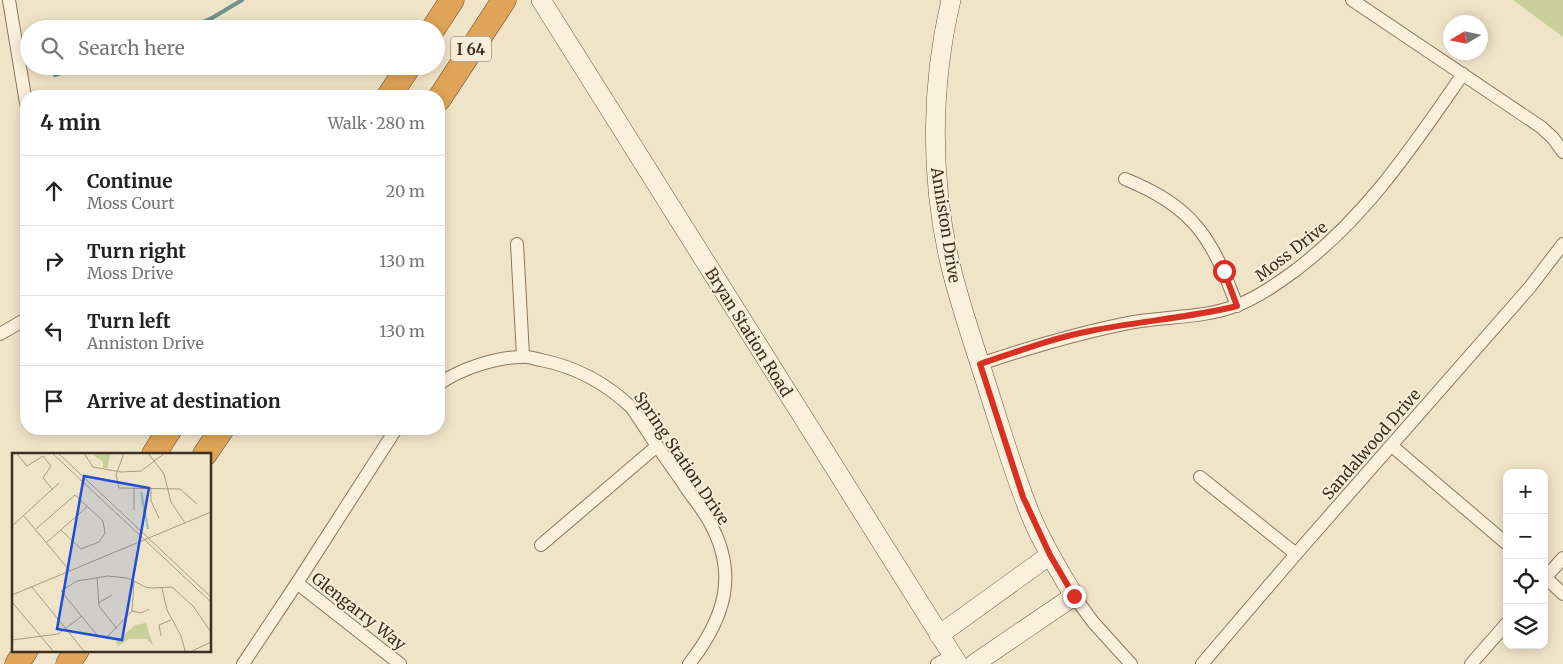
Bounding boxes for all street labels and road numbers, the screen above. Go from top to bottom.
road number: I 64 [451,36,491,62]
street label: Anniston Drive [927,165,965,284]
street label: Moss Drive [1251,217,1331,285]
street label: Bryan Station Road [701,264,797,401]
street label: Sandalwood Drive [1317,385,1425,503]
street label: Spring Station Drive [630,388,734,528]
street label: Glengarry Way [308,568,411,654]

